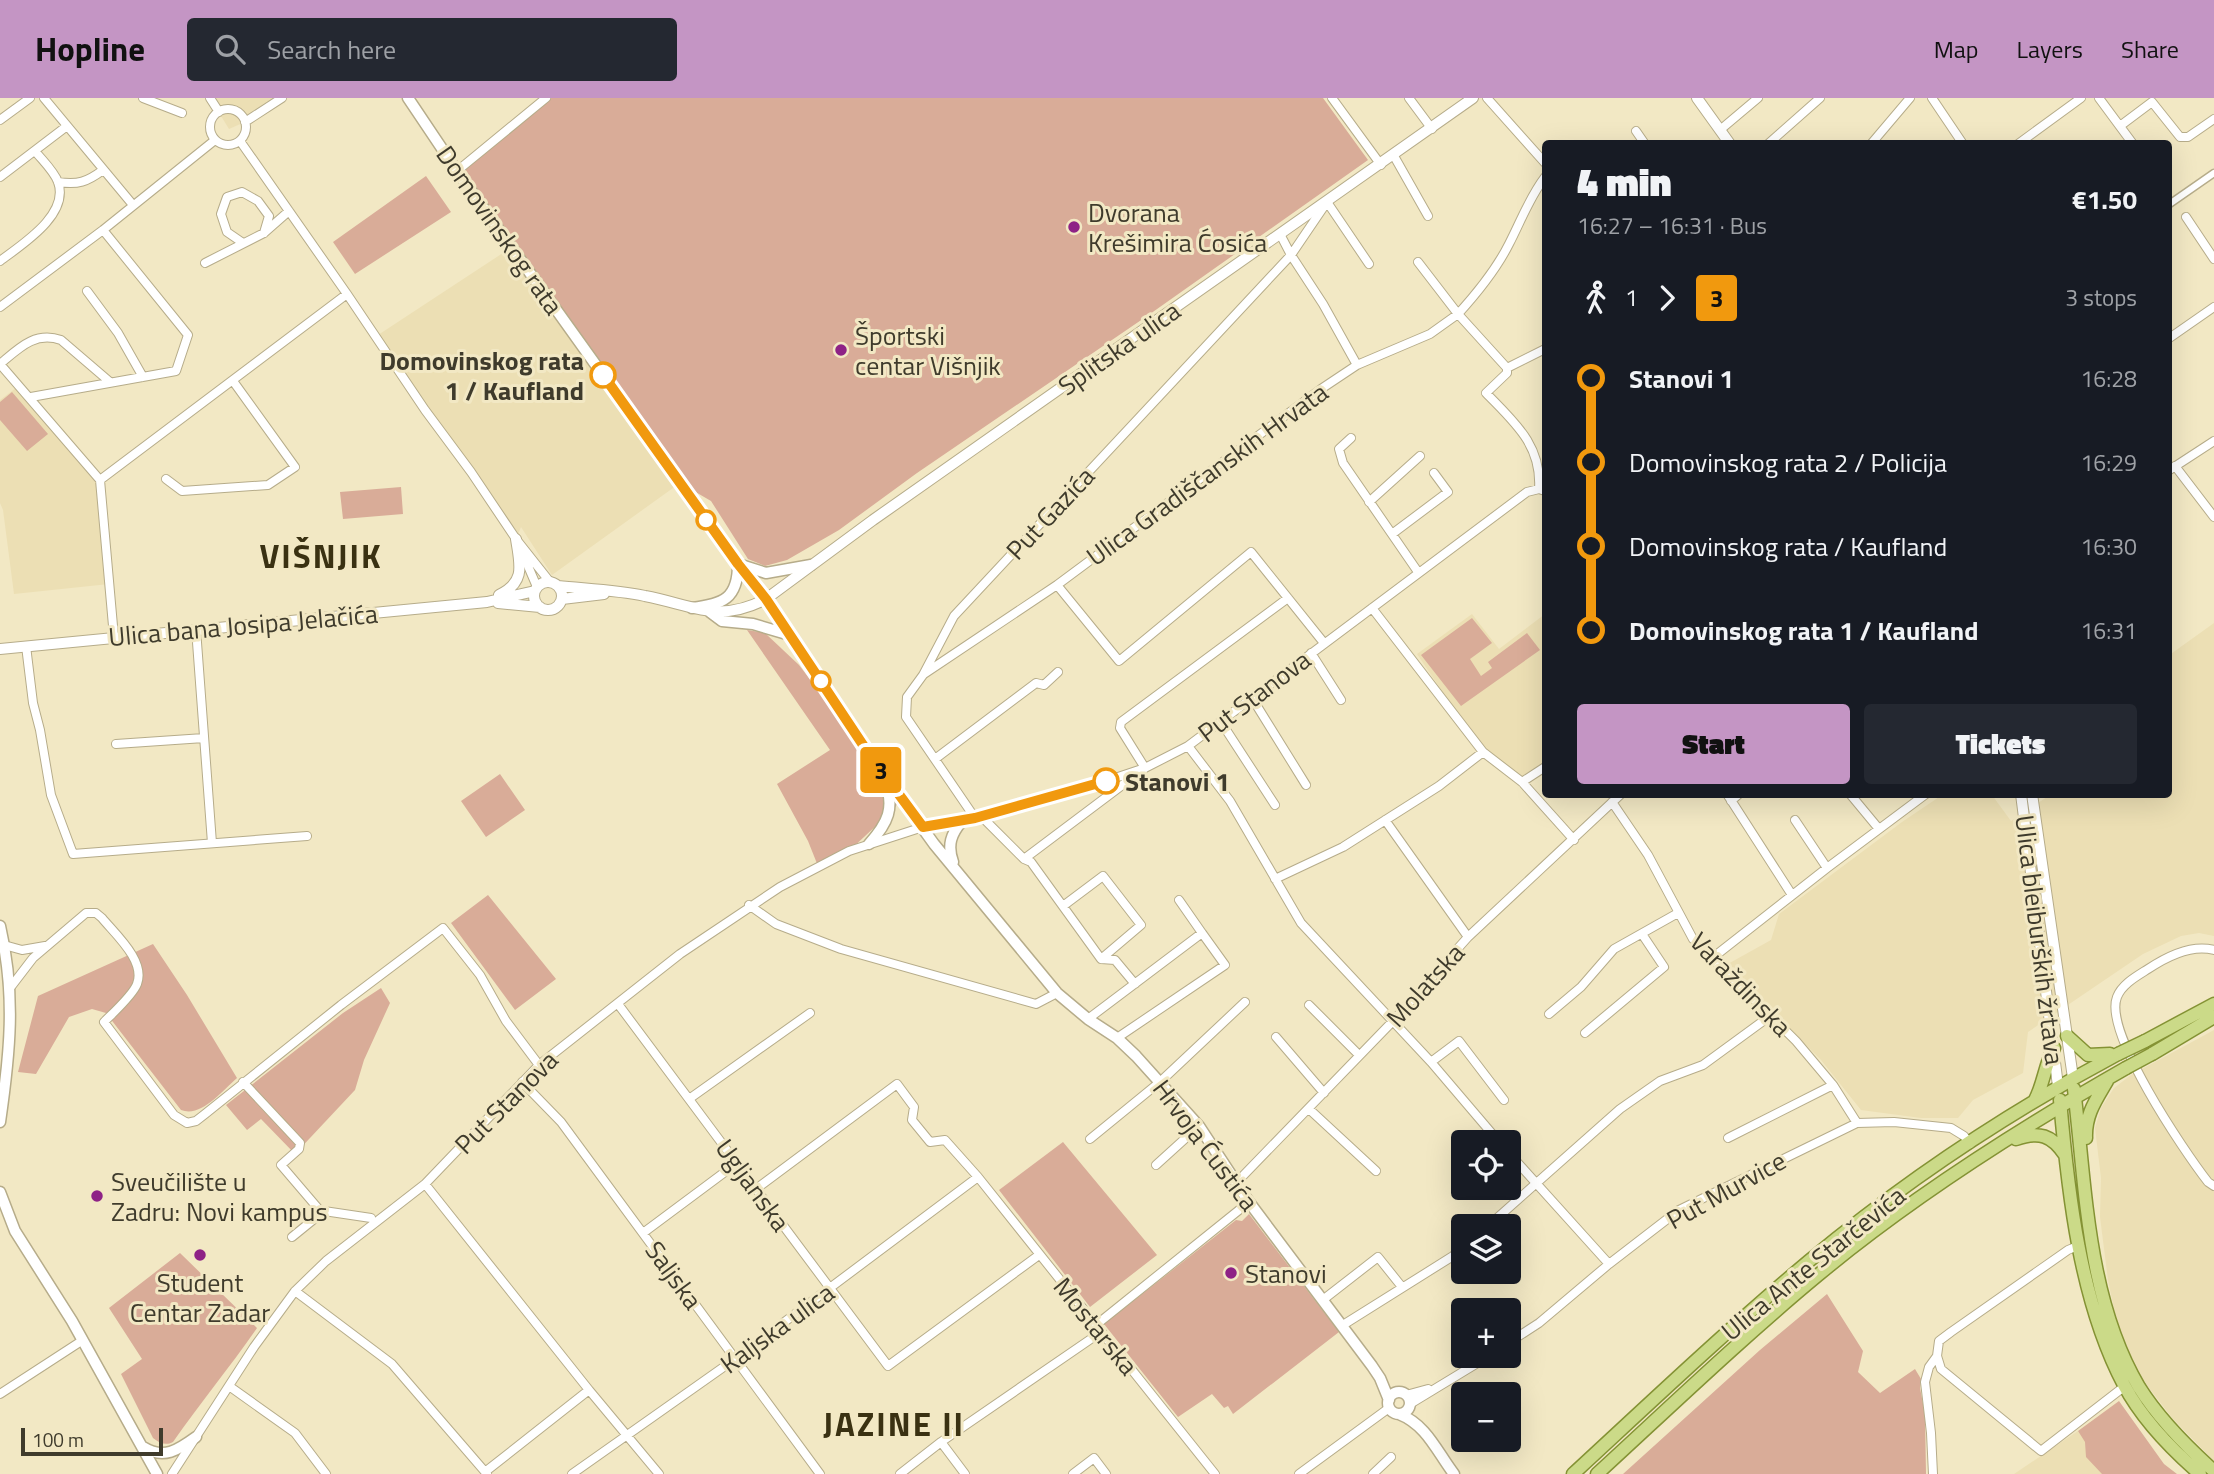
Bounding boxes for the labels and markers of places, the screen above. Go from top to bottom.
place label: Dvorana Krešimira Ćosića [1088,193,1267,262]
marker: Dvorana Krešimira Ćosića [1066,219,1082,235]
place label: Športski centar Višnjik [855,316,1001,385]
place label: Domovinskog rata 1 / Kaufland [380,341,584,410]
marker: Športski centar Višnjik [833,342,849,358]
marker: Domovinskog rata 1 / Kaufland [590,362,616,388]
unlabelled marker [696,510,716,530]
unlabelled marker [811,671,831,691]
place label: Stanovi 1 [1125,762,1230,801]
marker: Stanovi 1 [1093,768,1119,794]
place label: Sveučilište u Zadru: Novi kampus [111,1162,327,1231]
marker: Sveučilište u Zadru: Novi kampus [89,1188,105,1204]
marker: Student Centar Zadar [192,1247,208,1263]
place label: Stanovi [1245,1254,1327,1293]
place label: Student Centar Zadar [130,1263,270,1332]
marker: Stanovi [1223,1265,1239,1281]

